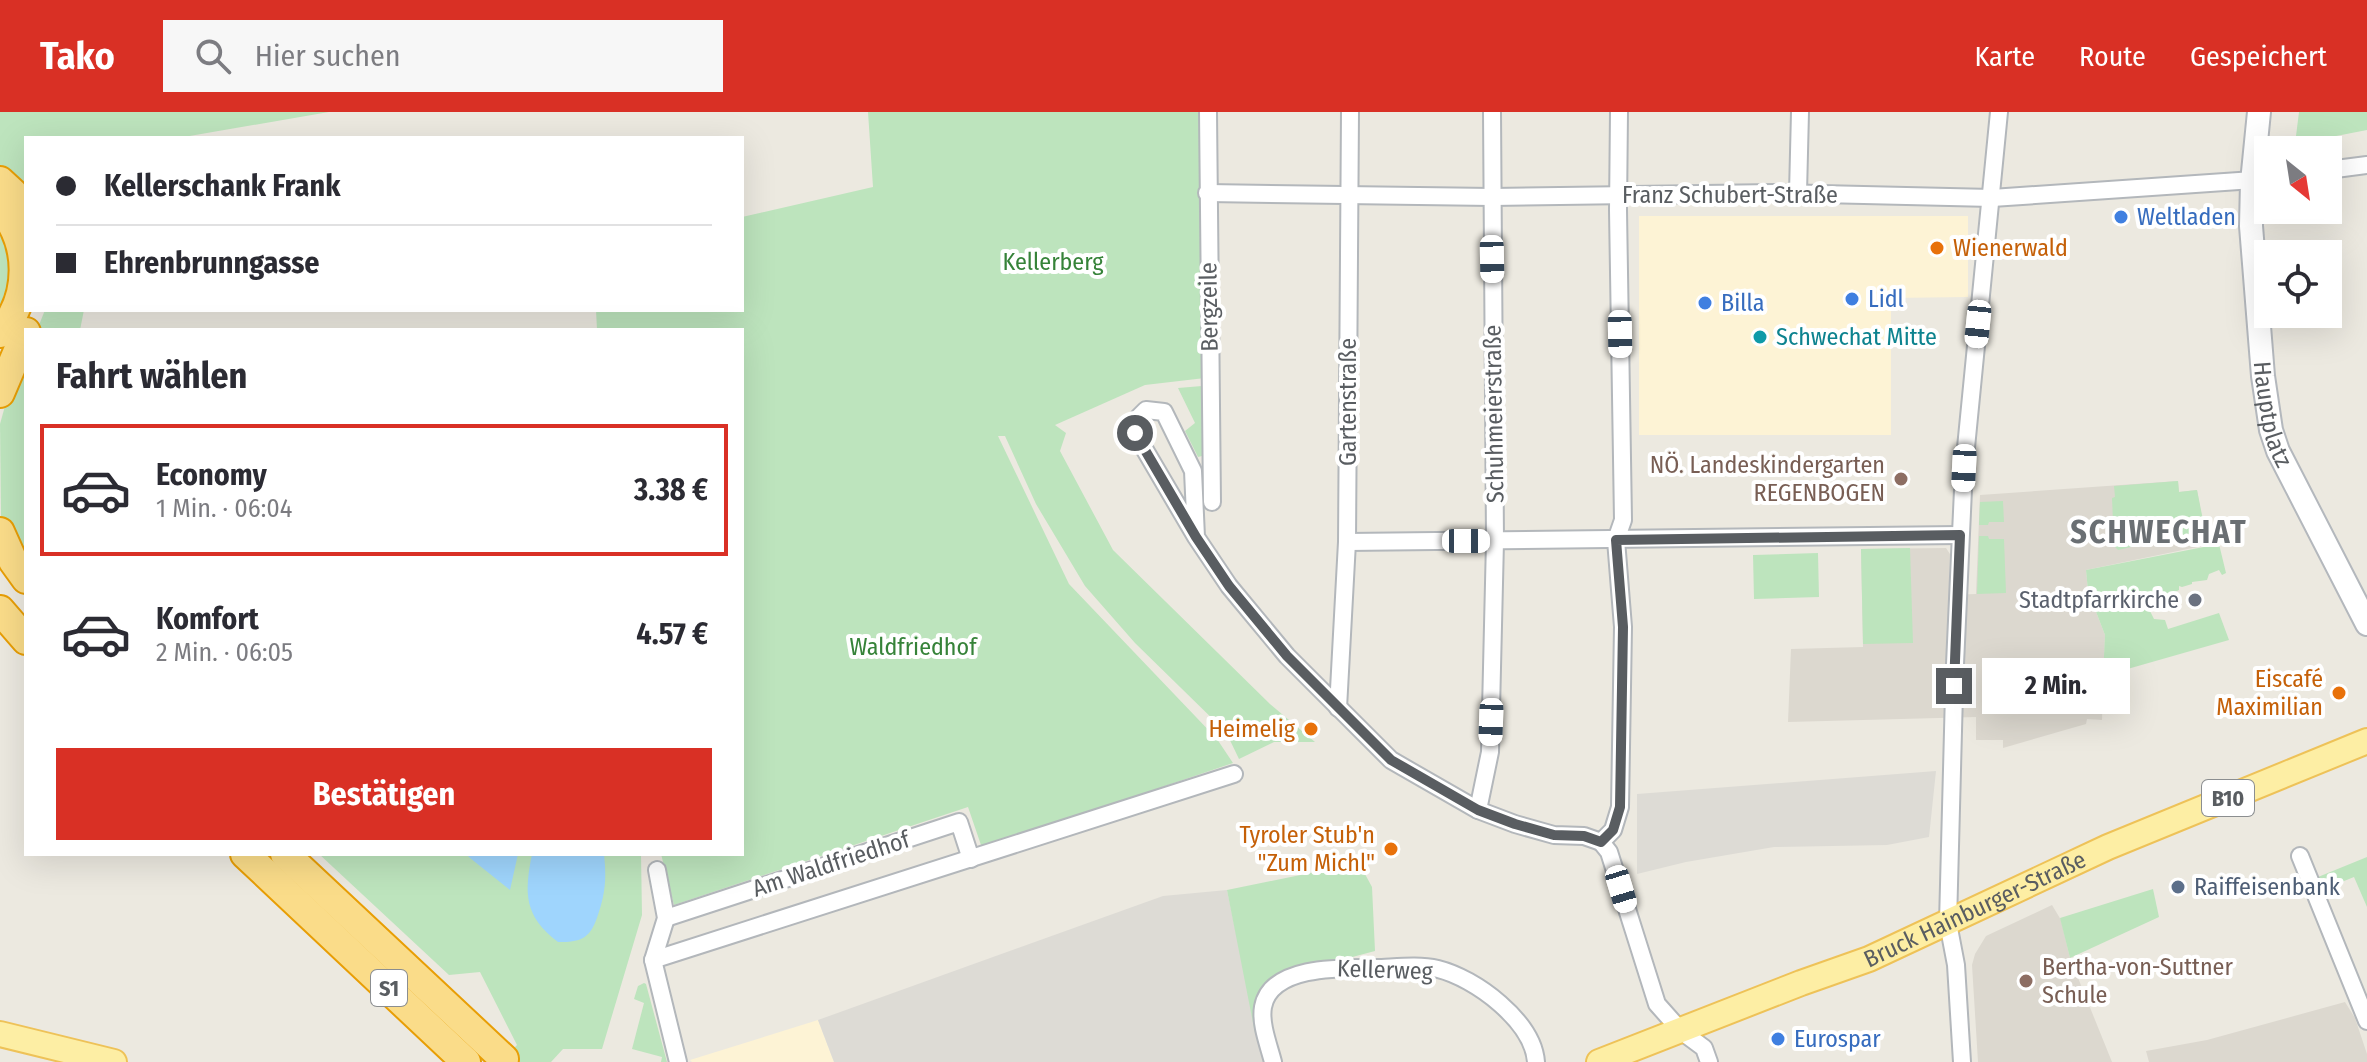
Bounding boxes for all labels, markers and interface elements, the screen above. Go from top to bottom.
search box [163,20,723,92]
text: Tako [40,33,115,79]
icon: search [191,34,235,78]
text: Hier suchen [255,38,401,74]
text: Karte [1974,40,2035,73]
text: Route [2079,40,2146,73]
text: Gespeichert [2190,40,2327,73]
north arrow [2254,136,2342,224]
map controls [2254,136,2342,328]
text: Kellerschank Frank [104,168,341,204]
street label: Franz Schubert-Straße [1622,181,1838,209]
place label: Weltladen [2137,203,2236,231]
marker: Weltladen [2112,208,2130,226]
place label: Wienerwald [1953,234,2068,262]
car [1480,235,1504,283]
marker: Wienerwald [1928,239,1946,257]
button: locate [2254,240,2342,328]
text: Ehrenbrunngasse [104,245,320,281]
park label: Kellerberg [1003,248,1104,276]
street label: Bergzeile [1194,262,1224,352]
place label: Lidl [1868,285,1904,313]
place label: Billa [1721,289,1765,317]
marker: Lidl [1843,290,1861,308]
marker: Billa [1696,294,1714,312]
car [1964,299,1992,349]
car [1608,310,1632,358]
place label: Schwechat Mitte [1776,323,1937,351]
street label: Schuhmeierstraße [1478,325,1510,503]
marker: Schwechat Mitte [1751,328,1769,346]
street label: Gartenstraße [1334,338,1362,466]
text: Fahrt wählen [56,354,247,398]
street label: Hauptplatz [2248,360,2298,472]
route start [1117,415,1153,451]
car [1951,443,1977,493]
place label: NÖ. Landeskindergarten REGENBOGEN [1650,451,1885,507]
icon: car [60,454,132,526]
text: Economy [156,457,267,493]
marker: NÖ. Landeskindergarten REGENBOGEN [1892,470,1910,488]
text: 3.38 € [634,472,708,508]
text: 1 Min. · 06:04 [156,493,292,524]
district label: SCHWECHAT [2070,513,2248,551]
car [1442,529,1490,553]
place label: Stadtpfarrkirche [2019,586,2179,614]
marker: Stadtpfarrkirche [2186,591,2204,609]
icon: car [60,598,132,670]
text: Komfort [156,601,259,637]
text: 4.57 € [636,616,708,652]
park label: Waldfriedhof [850,633,978,661]
text: 2 Min. · 06:05 [156,637,293,668]
callout: 2 Min. [1982,658,2130,714]
place label: Eiscafé Maximilian [2216,665,2323,721]
route end [1936,668,1972,704]
text: 2 Min. [2025,670,2087,701]
marker: Eiscafé Maximilian [2330,684,2348,702]
car [1478,698,1504,746]
place label: Heimelig [1209,715,1296,743]
marker: Heimelig [1302,720,1320,738]
button: Bestätigen [56,748,712,840]
road number: B10 [2202,780,2254,816]
place label: Tyroler Stub'n "Zum Michl" [1239,821,1375,877]
street label: Am Waldfriedhof [749,825,915,903]
marker: Tyroler Stub'n "Zum Michl" [1382,840,1400,858]
street label: Bruck Hainburger-Straße [1860,845,2090,973]
car [1603,863,1639,915]
place label: Raiffeisenbank [2194,873,2341,901]
marker: Raiffeisenbank [2169,878,2187,896]
place label: Bertha-von-Suttner Schule [2042,953,2233,1009]
street label: Kellerweg [1337,954,1434,986]
road number: S1 [371,970,407,1006]
marker: Bertha-von-Suttner Schule [2017,972,2035,990]
place label: Eurospar [1794,1025,1881,1053]
marker: Eurospar [1769,1030,1787,1048]

